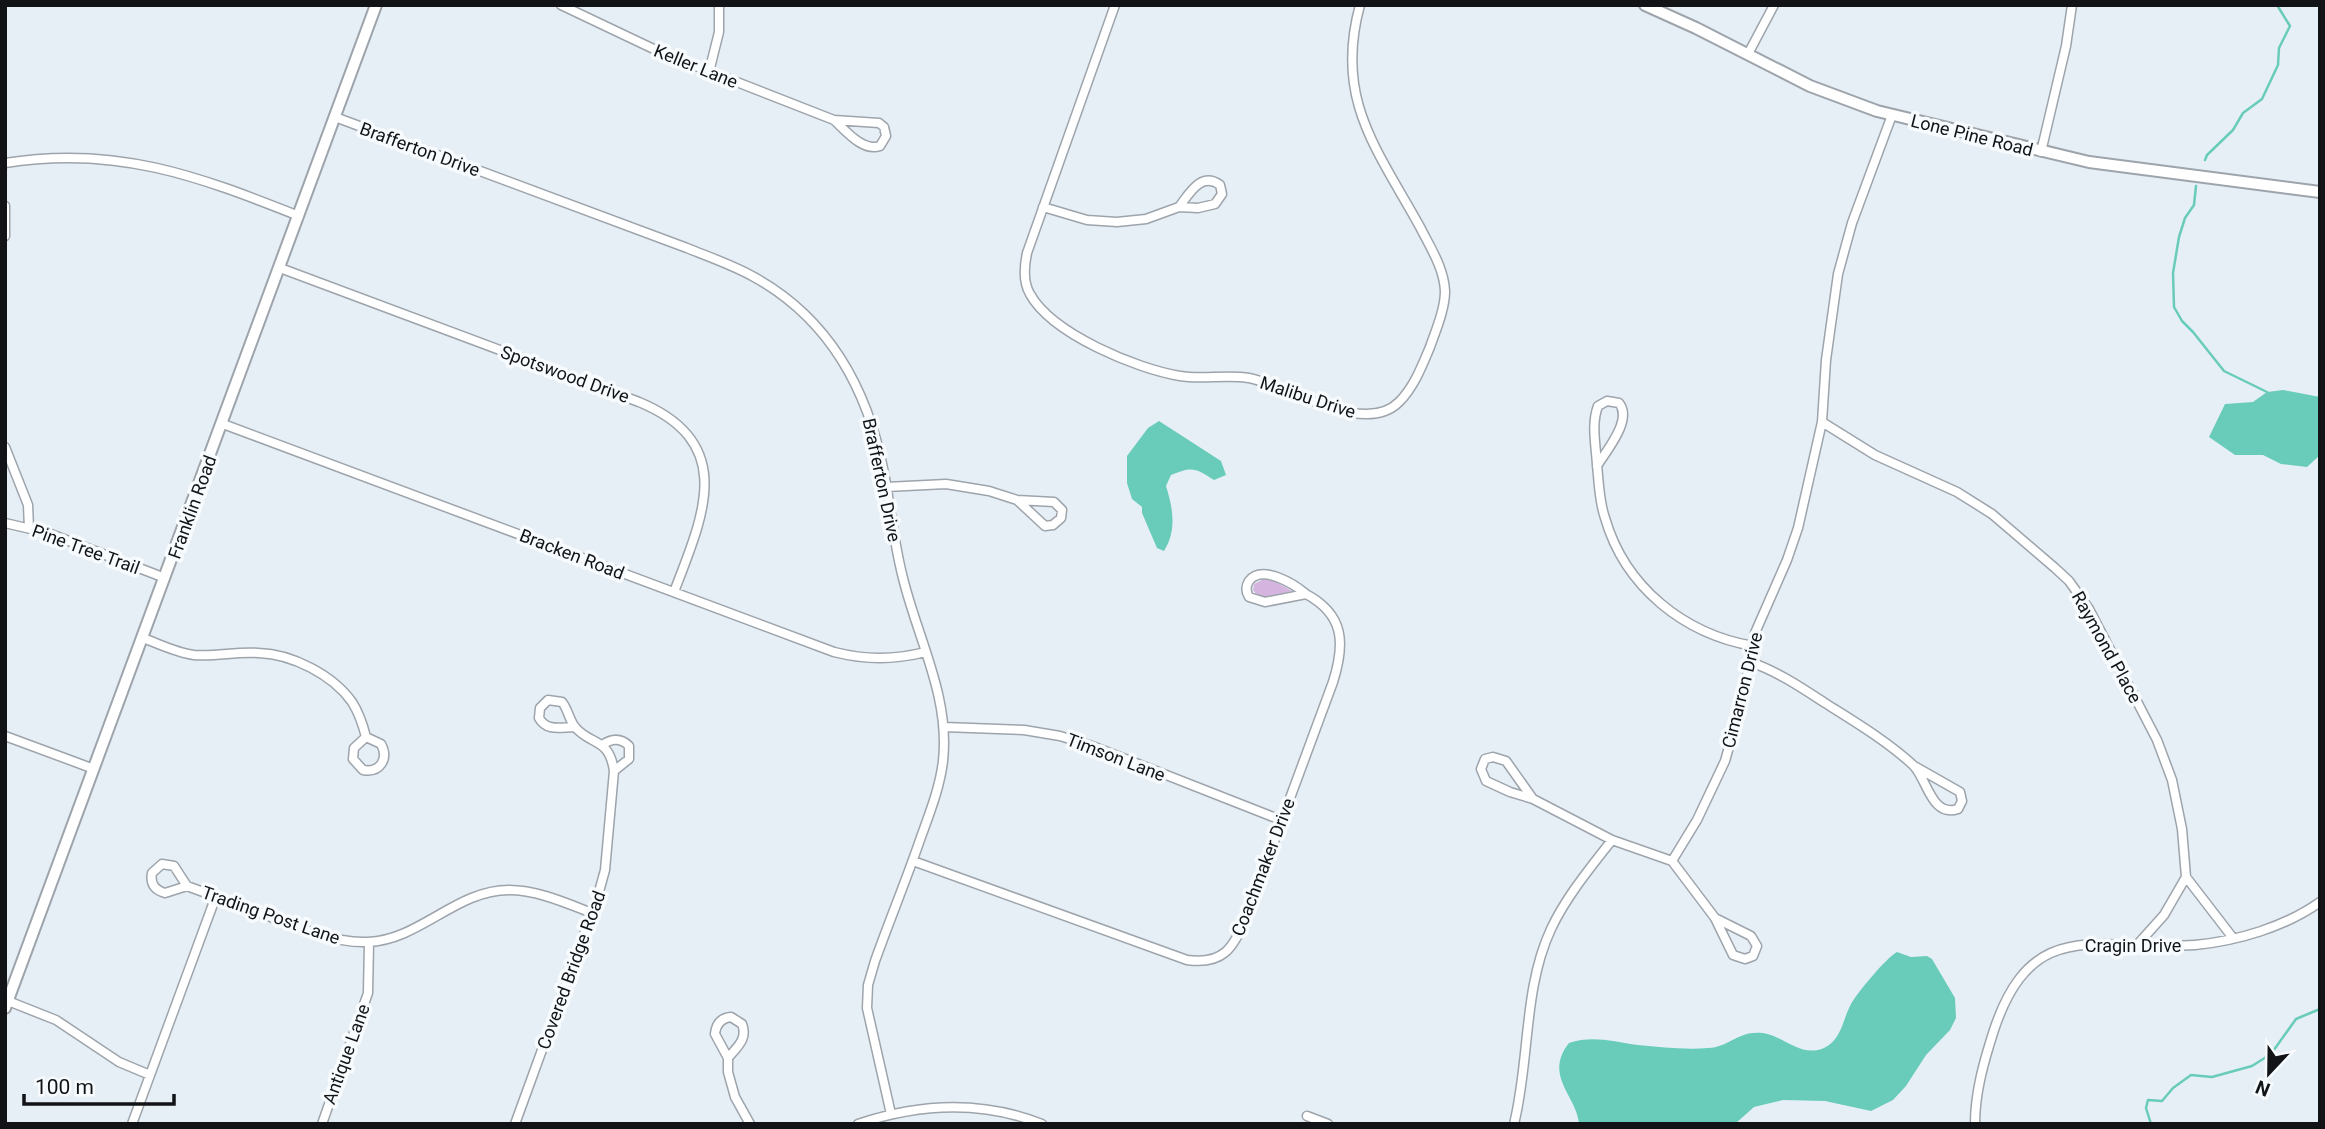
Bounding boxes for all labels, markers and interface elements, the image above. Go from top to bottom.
street label: Keller Lane [651,40,741,92]
street label: Lone Pine Road [1909,110,2035,160]
street label: Brafferton Drive [357,118,483,180]
street label: Spotswood Drive [498,341,632,407]
street label: Malibu Drive [1258,372,1358,422]
street label: Brafferton Drive [859,416,905,544]
street label: Franklin Road [164,452,220,562]
street label: Pine Tree Trail [29,520,143,578]
street label: Bracken Road [517,524,627,584]
street label: Raymond Place [2068,588,2146,706]
street label: Cimarron Drive [1717,630,1767,750]
street label: Timson Lane [1064,729,1168,785]
street label: Coachmaker Drive [1227,795,1299,939]
street label: Trading Post Lane [199,882,343,948]
street label: Covered Bridge Road [533,888,609,1052]
street label: Cragin Drive [2085,935,2181,956]
street label: Antique Lane [318,1001,374,1107]
north arrow [2234,1038,2304,1108]
scale bar [24,1062,175,1106]
text: 100 m [35,1075,94,1099]
text: N [2252,1075,2273,1101]

